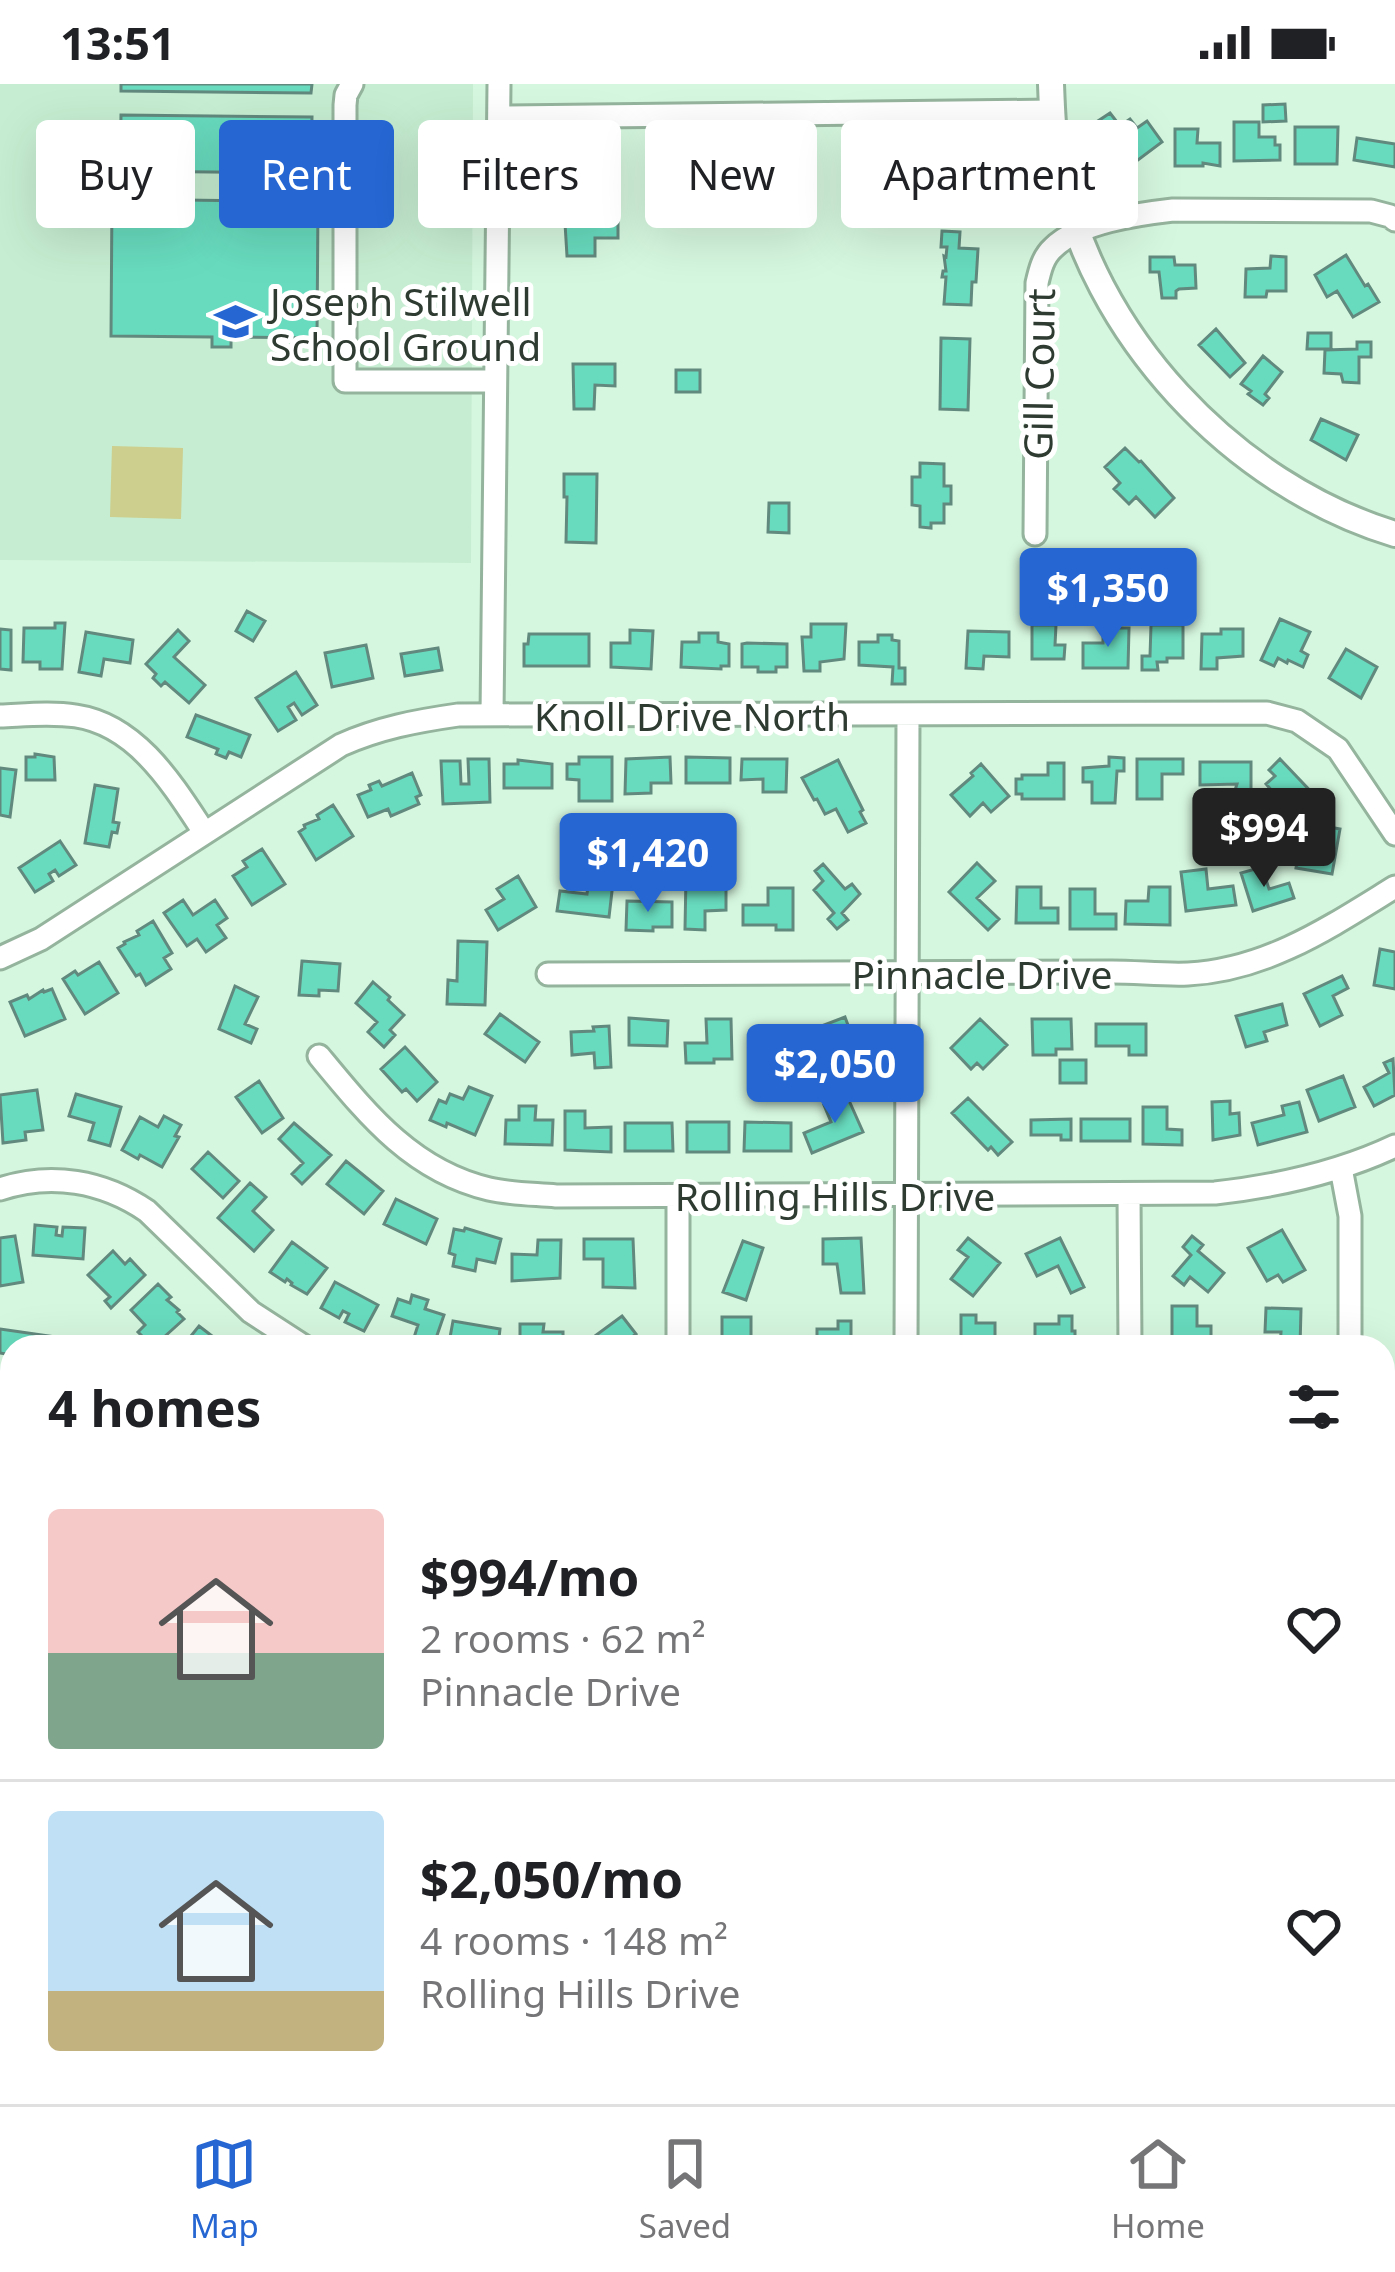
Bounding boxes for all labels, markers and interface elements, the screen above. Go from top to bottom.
text: 13:51 [60,12,176,73]
chip: Buy [36,120,195,228]
chip: Rent [219,120,394,228]
chip: Filters [418,120,621,228]
chip: New [645,120,817,228]
chip: Apartment [841,120,1138,228]
place label: Joseph Stilwell School Ground [266,274,541,372]
street label: Gill Court [1010,288,1066,460]
school or university icon: Joseph Stilwell School Ground [213,299,259,345]
pin: $1,350 [1010,548,1206,650]
text: $1,350 [1047,560,1169,613]
street label: Knoll Drive North [534,689,850,742]
pin: $994 [1193,788,1335,890]
text: $994 [1219,800,1309,853]
pin: $1,420 [550,813,746,915]
text: $1,420 [587,825,709,878]
street label: Pinnacle Drive [851,947,1113,1000]
pin: $2,050 [737,1024,933,1126]
text: $2,050 [774,1036,896,1089]
street label: Rolling Hills Drive [675,1169,995,1222]
text: 4 homes [48,1372,261,1442]
icon: filters [1281,1374,1347,1440]
text: $994/mo [420,1541,639,1611]
icon: home [144,1557,288,1701]
icon: heart [1281,1596,1347,1662]
text: 2 rooms · 62 m² [420,1611,706,1664]
text: Pinnacle Drive [420,1664,681,1717]
text: $2,050/mo [420,1843,683,1913]
icon: home [144,1859,288,2003]
icon: heart [1281,1898,1347,1964]
text: 4 rooms · 148 m² [420,1913,728,1966]
text: Rolling Hills Drive [420,1966,741,2019]
tab: Map [190,2131,259,2248]
tab: Saved [639,2131,731,2248]
tab: Home [1111,2131,1205,2248]

